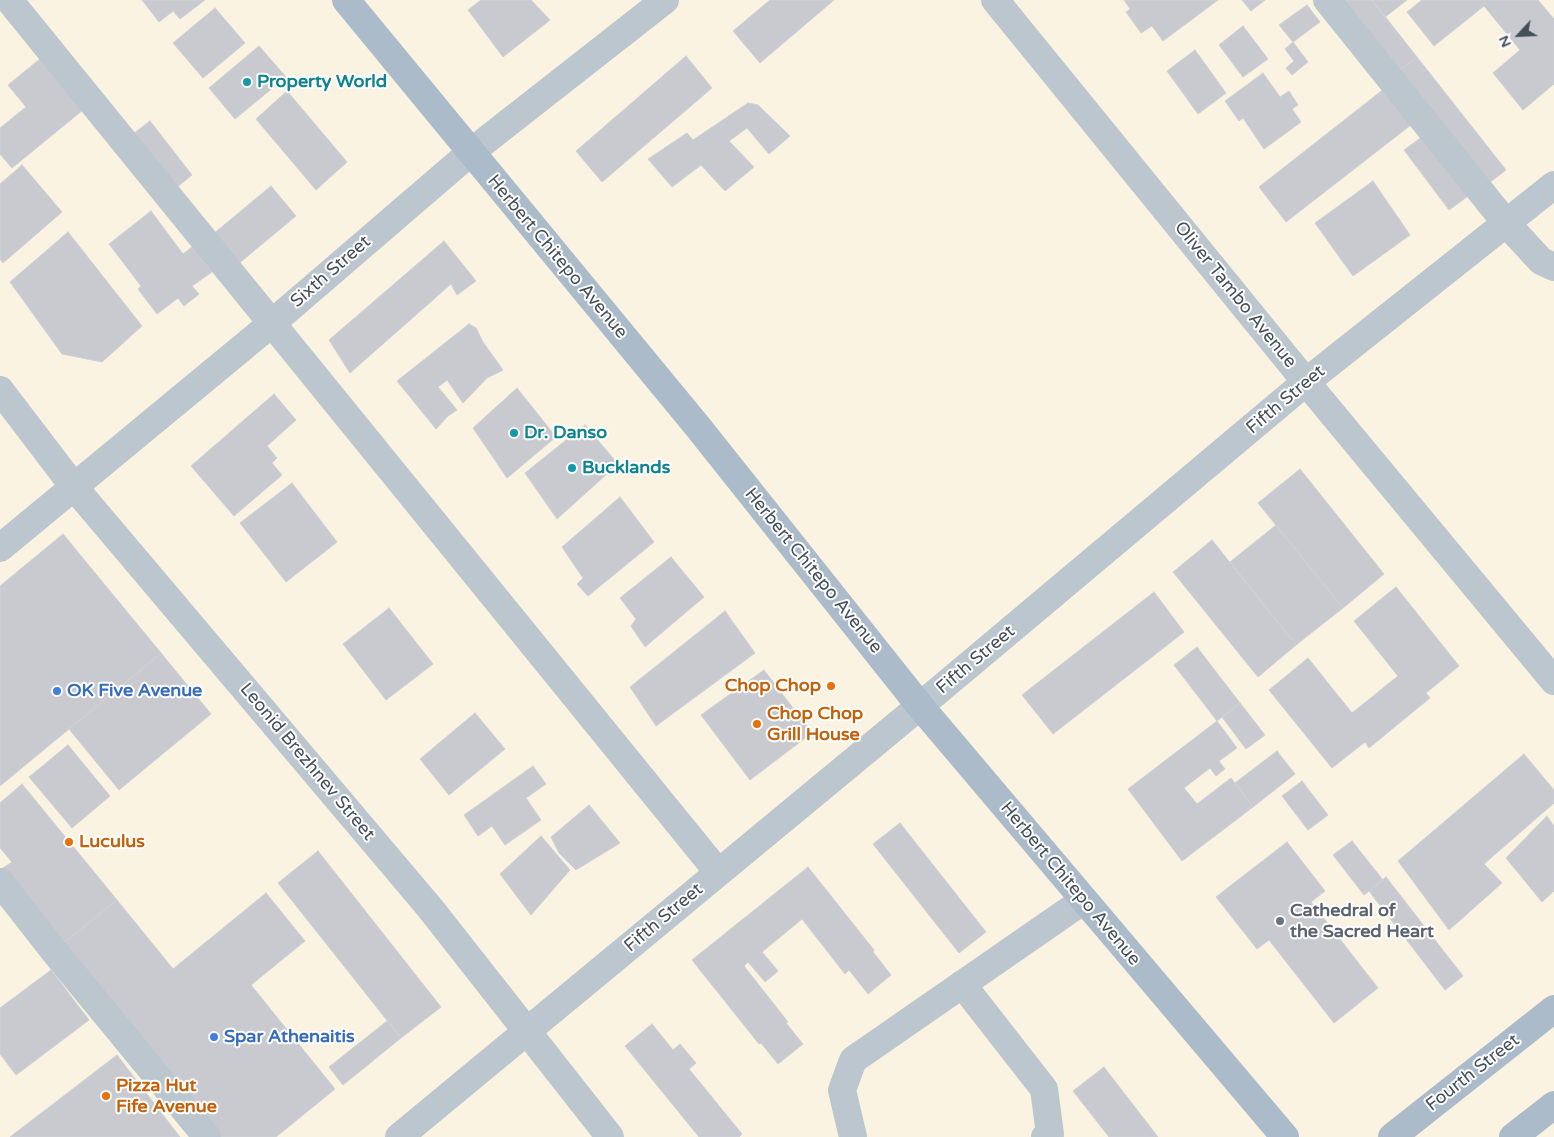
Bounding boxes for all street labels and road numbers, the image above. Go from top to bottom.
street label: Herbert Chitepo Avenue [482,171,632,343]
street label: Oliver Tambo Avenue [1169,217,1301,373]
street label: Sixth Street [287,231,375,313]
street label: Fifth Street [1242,361,1330,439]
street label: Herbert Chitepo Avenue [740,484,886,658]
street label: Fifth Street [932,621,1020,699]
street label: Leonid Brezhnev Street [235,679,379,845]
street label: Herbert Chitepo Avenue [995,798,1145,970]
street label: Fifth Street [620,879,708,957]
street label: Fourth Street [1422,1030,1524,1116]

